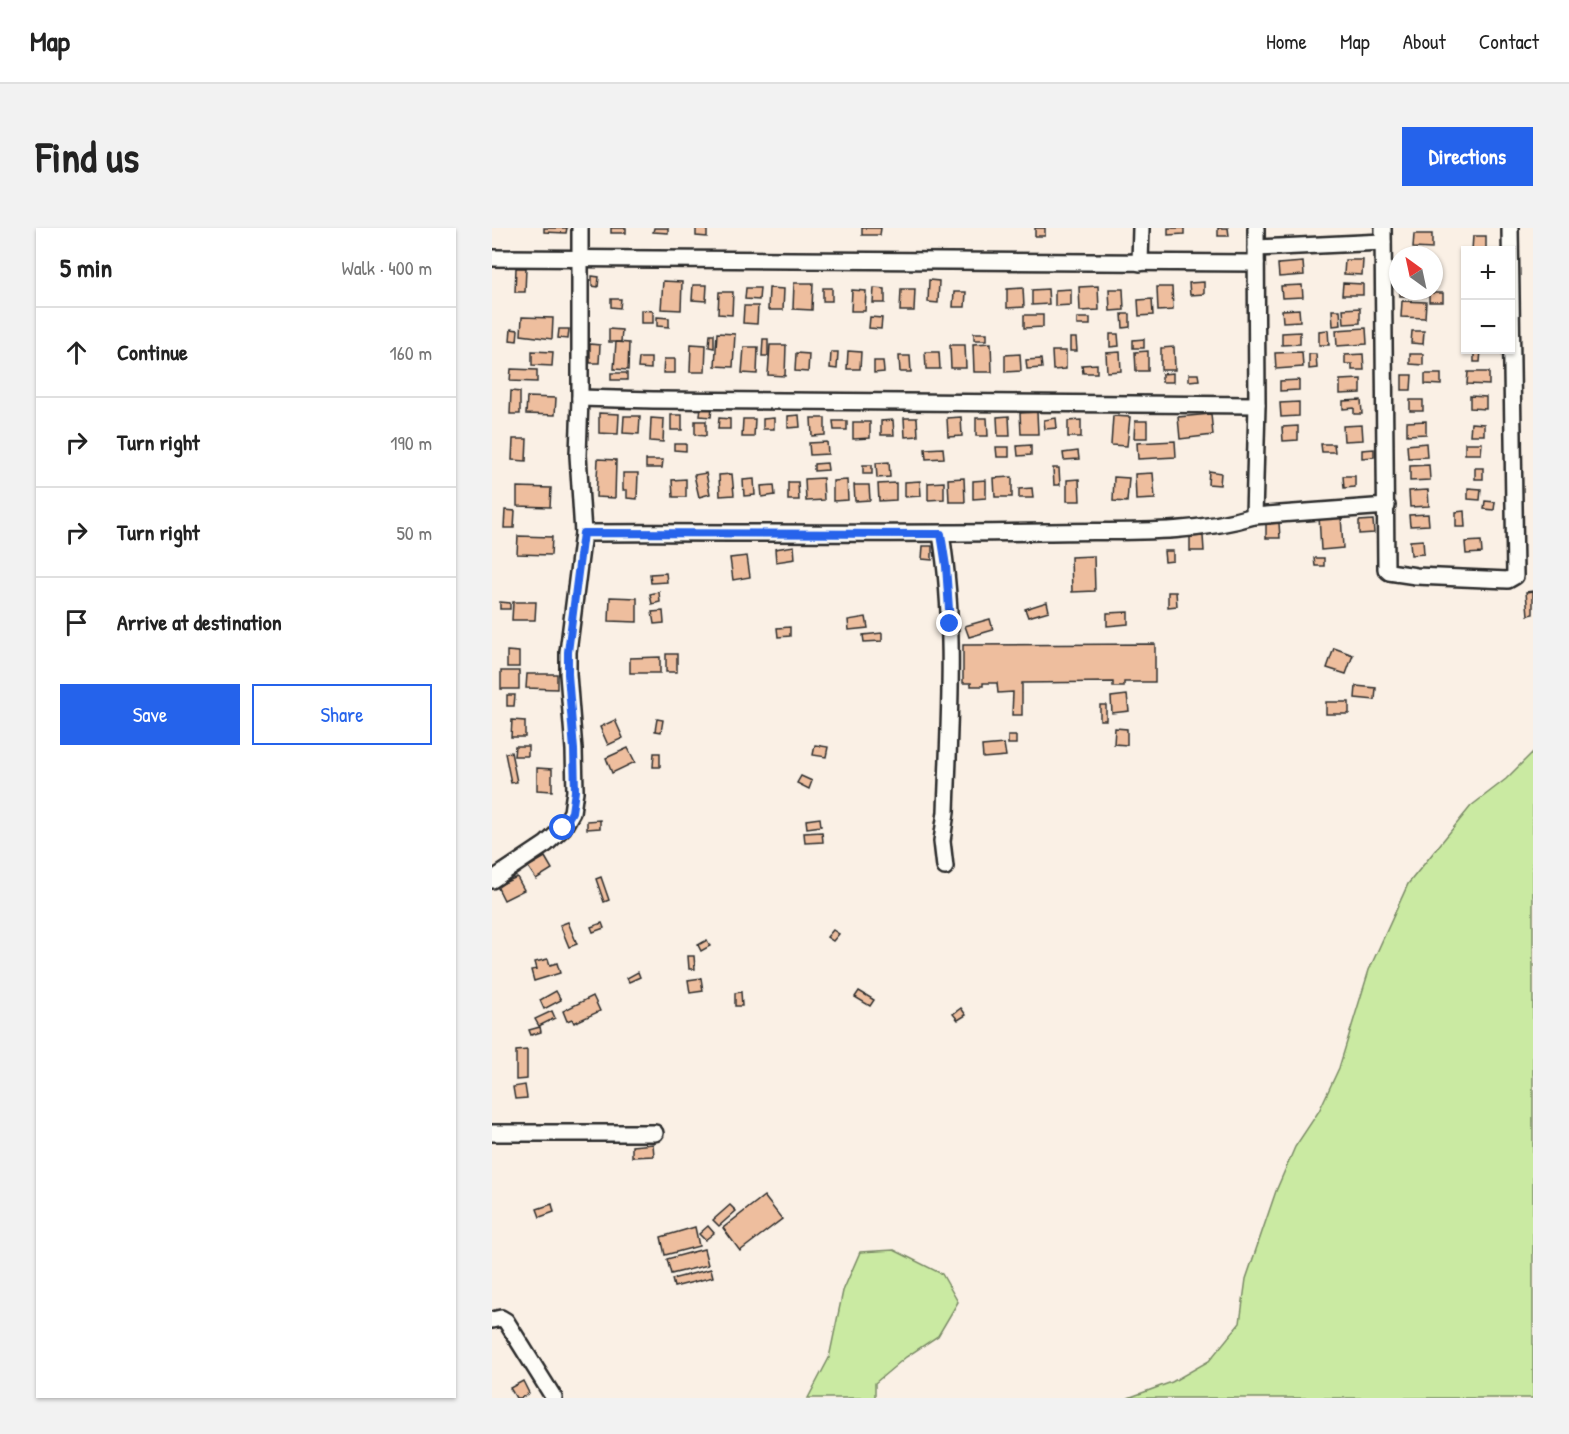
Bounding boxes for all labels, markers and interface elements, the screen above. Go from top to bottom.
text: Map [30,22,70,60]
text: Home [1266,27,1307,56]
text: Map [1340,27,1370,56]
text: About [1403,27,1446,56]
text: Contact [1479,27,1539,56]
button: Directions [1402,127,1533,186]
text: Find us [36,128,139,185]
north arrow [1389,246,1443,300]
map controls [1461,246,1515,354]
button: + [1461,246,1515,300]
text: 5 min [60,250,112,285]
text: Walk · 400 m [341,254,432,281]
button: − [1461,300,1515,354]
icon: ahead [60,336,93,369]
text: Continue [117,337,188,367]
text: 160 m [390,339,432,366]
icon: right [60,426,93,459]
text: Turn right [117,427,200,457]
text: 190 m [390,429,432,456]
icon: right [60,516,93,549]
text: Turn right [117,517,200,547]
text: 50 m [396,519,432,546]
icon: arrive [60,606,93,639]
text: Arrive at destination [117,607,282,637]
route end [936,610,962,636]
button: Save [60,684,240,745]
button: Share [252,684,432,745]
route start [549,814,575,840]

